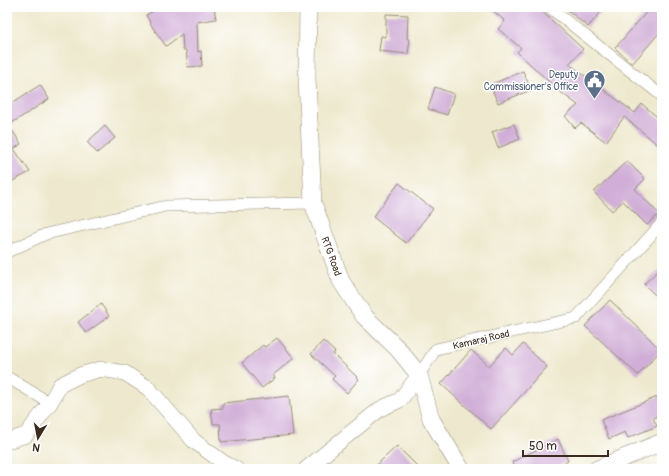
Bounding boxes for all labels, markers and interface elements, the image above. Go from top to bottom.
public building icon: Deputy Commissioner's Office [581,67,607,100]
place label: Deputy Commissioner's Office [484,69,579,93]
street label: RTG Road [318,235,344,278]
street label: Kamaraj Road [452,328,511,352]
north arrow [18,418,58,458]
scale bar [523,432,608,458]
text: 50 m [529,439,557,454]
text: N [31,440,41,454]

